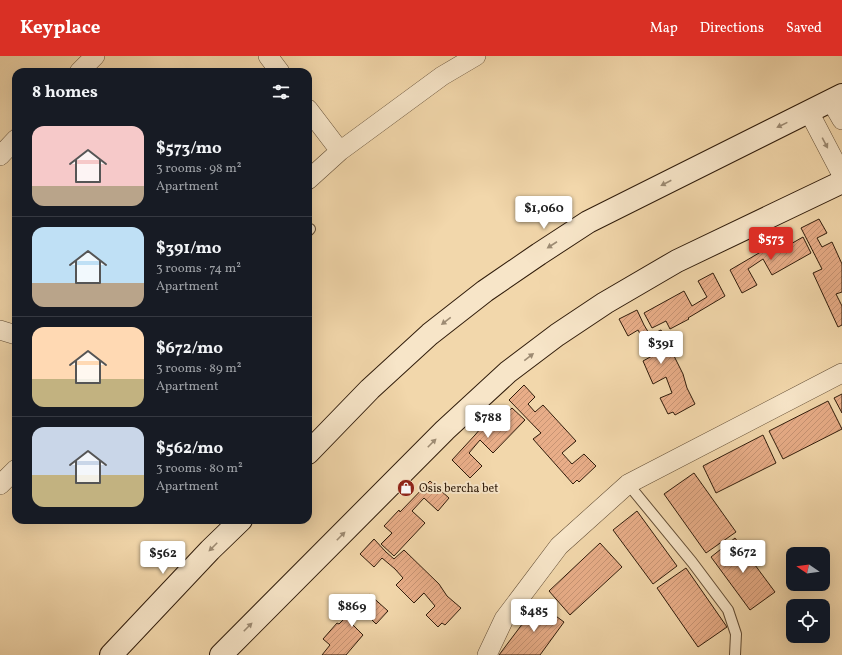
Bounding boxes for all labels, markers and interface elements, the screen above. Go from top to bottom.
text: Keyplace [20,15,101,41]
text: Map [650,19,678,38]
text: Directions [700,19,764,38]
text: Saved [786,19,822,38]
text: 8 homes [32,81,98,104]
icon: filters [270,81,292,103]
one-way arrow [776,122,788,128]
text: $573/mo [156,137,222,160]
one-way arrow [822,138,829,149]
icon: home [64,142,112,190]
text: 3 rooms · 98 m² [156,160,242,178]
text: Apartment [156,178,219,196]
one-way arrow [660,179,671,186]
pin: $1,060 [511,196,577,230]
text: $1,060 [524,200,564,218]
pin: $573 [747,227,795,261]
text: $573 [758,231,784,249]
text: $391/mo [156,237,222,260]
one-way arrow [546,242,558,249]
icon: home [64,243,112,291]
text: 3 rooms · 74 m² [156,260,241,278]
text: Apartment [156,278,219,296]
one-way arrow [441,317,452,325]
pin: $391 [637,331,685,365]
text: $391 [648,335,674,353]
text: $672/mo [156,337,223,360]
icon: home [64,343,112,391]
one-way arrow [523,352,534,361]
text: 3 rooms · 89 m² [156,360,242,378]
text: Apartment [156,378,219,396]
pin: $788 [464,405,512,439]
text: $788 [474,409,502,427]
text: $562/mo [156,437,223,460]
one-way arrow [427,438,437,448]
icon: home [64,443,112,491]
text: 3 rooms · 80 m² [156,460,243,478]
text: Apartment [156,478,219,496]
shop icon: Osis bercha bet [396,478,416,498]
place label: Osis bercha bet [419,481,498,497]
one-way arrow [336,531,345,541]
pin: $672 [719,540,767,574]
pin: $562 [139,541,187,575]
one-way arrow [208,542,218,552]
text: $672 [729,544,757,562]
text: $562 [149,545,177,563]
north arrow [786,547,830,591]
map controls [786,547,830,643]
pin: $869 [328,594,376,628]
text: $869 [338,598,366,616]
pin: $485 [510,599,558,633]
button: locate [786,599,830,643]
text: $485 [520,603,548,621]
one-way arrow [243,622,253,632]

